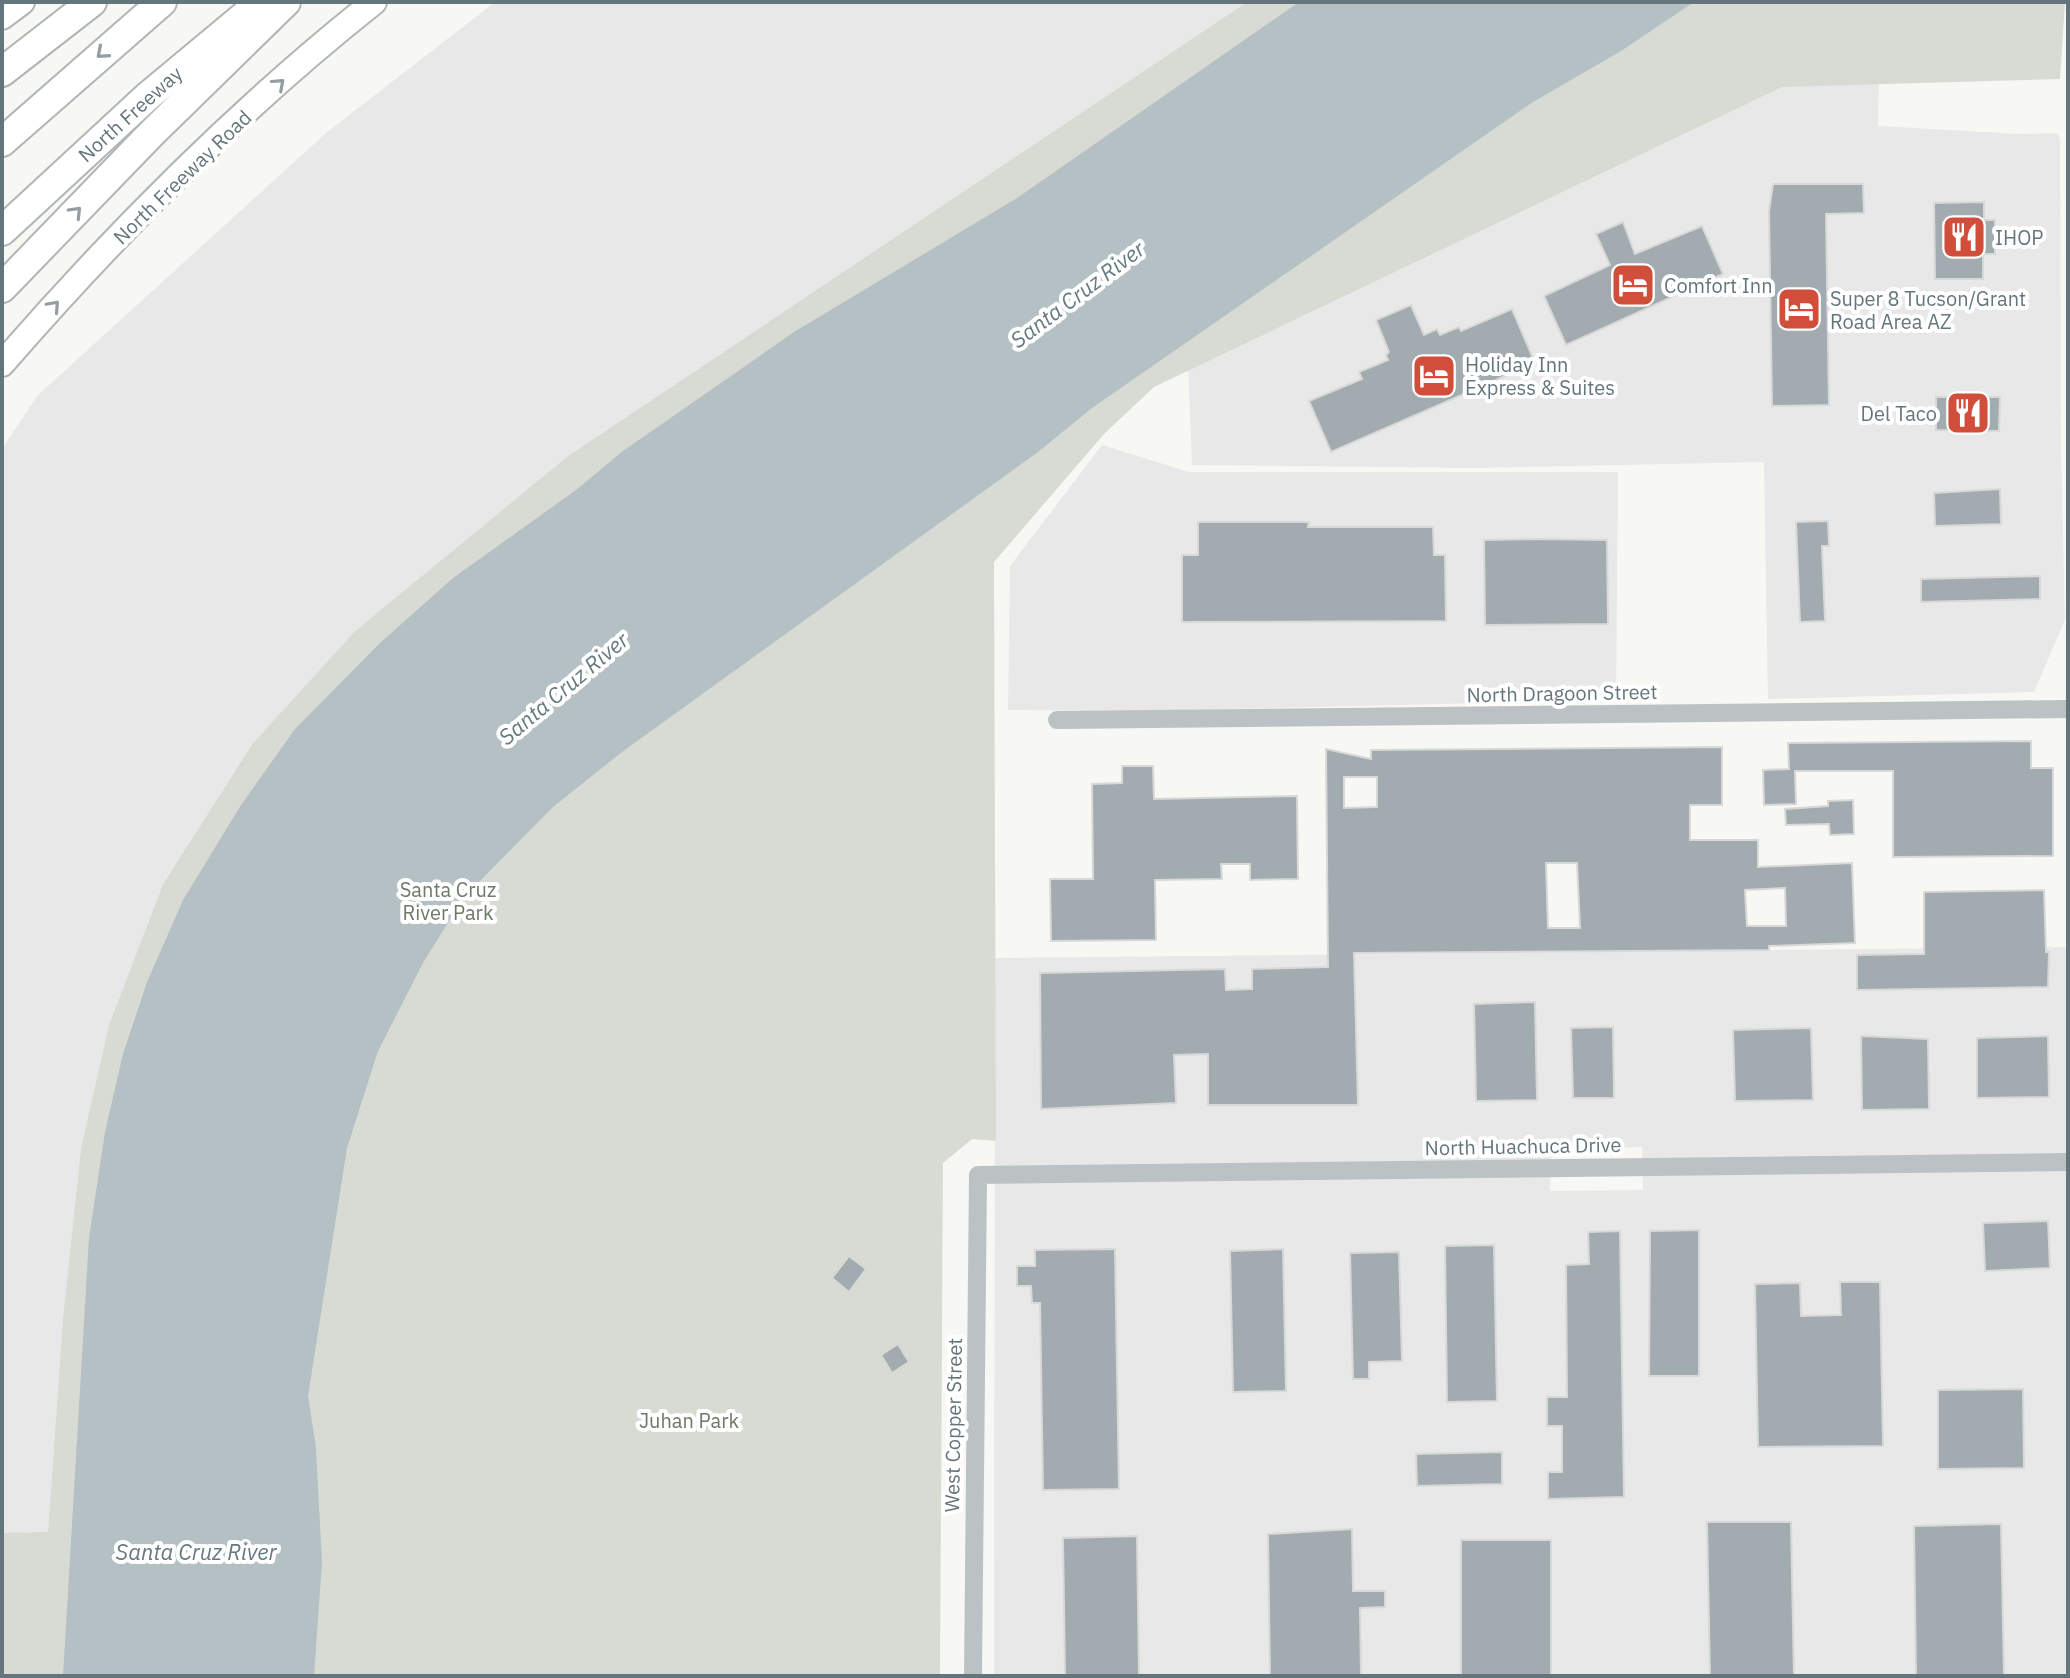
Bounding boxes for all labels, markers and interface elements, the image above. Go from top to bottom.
one-way arrow [97,43,112,58]
street label: North Freeway [72,60,188,168]
one-way arrow [269,79,284,94]
street label: North Freeway Road [107,104,257,250]
one-way arrow [66,206,80,221]
restaurant icon: IHOP [1940,213,1988,261]
place label: IHOP [1995,224,2043,251]
water label: Santa Cruz River [1004,233,1151,354]
hotel icon: Comfort Inn [1609,261,1657,309]
place label: Comfort Inn [1664,272,1773,299]
hotel icon: Super 8 Tucson/Grant Road Area AZ [1775,285,1823,333]
place label: Super 8 Tucson/Grant Road Area AZ [1830,285,2026,335]
one-way arrow [45,301,60,315]
place label: Holiday Inn Express & Suites [1465,351,1615,401]
hotel icon: Holiday Inn Express & Suites [1410,352,1458,400]
restaurant icon: Del Taco [1944,389,1992,437]
place label: Del Taco [1861,400,1937,427]
water label: Santa Cruz River [492,625,635,751]
street label: North Dragoon Street [1466,678,1658,708]
park label: Santa Cruz River Park [400,876,496,926]
street label: North Huachuca Drive [1424,1131,1622,1161]
street label: West Copper Street [938,1337,968,1513]
park label: Juhan Park [639,1407,740,1434]
water label: Santa Cruz River [116,1537,277,1566]

